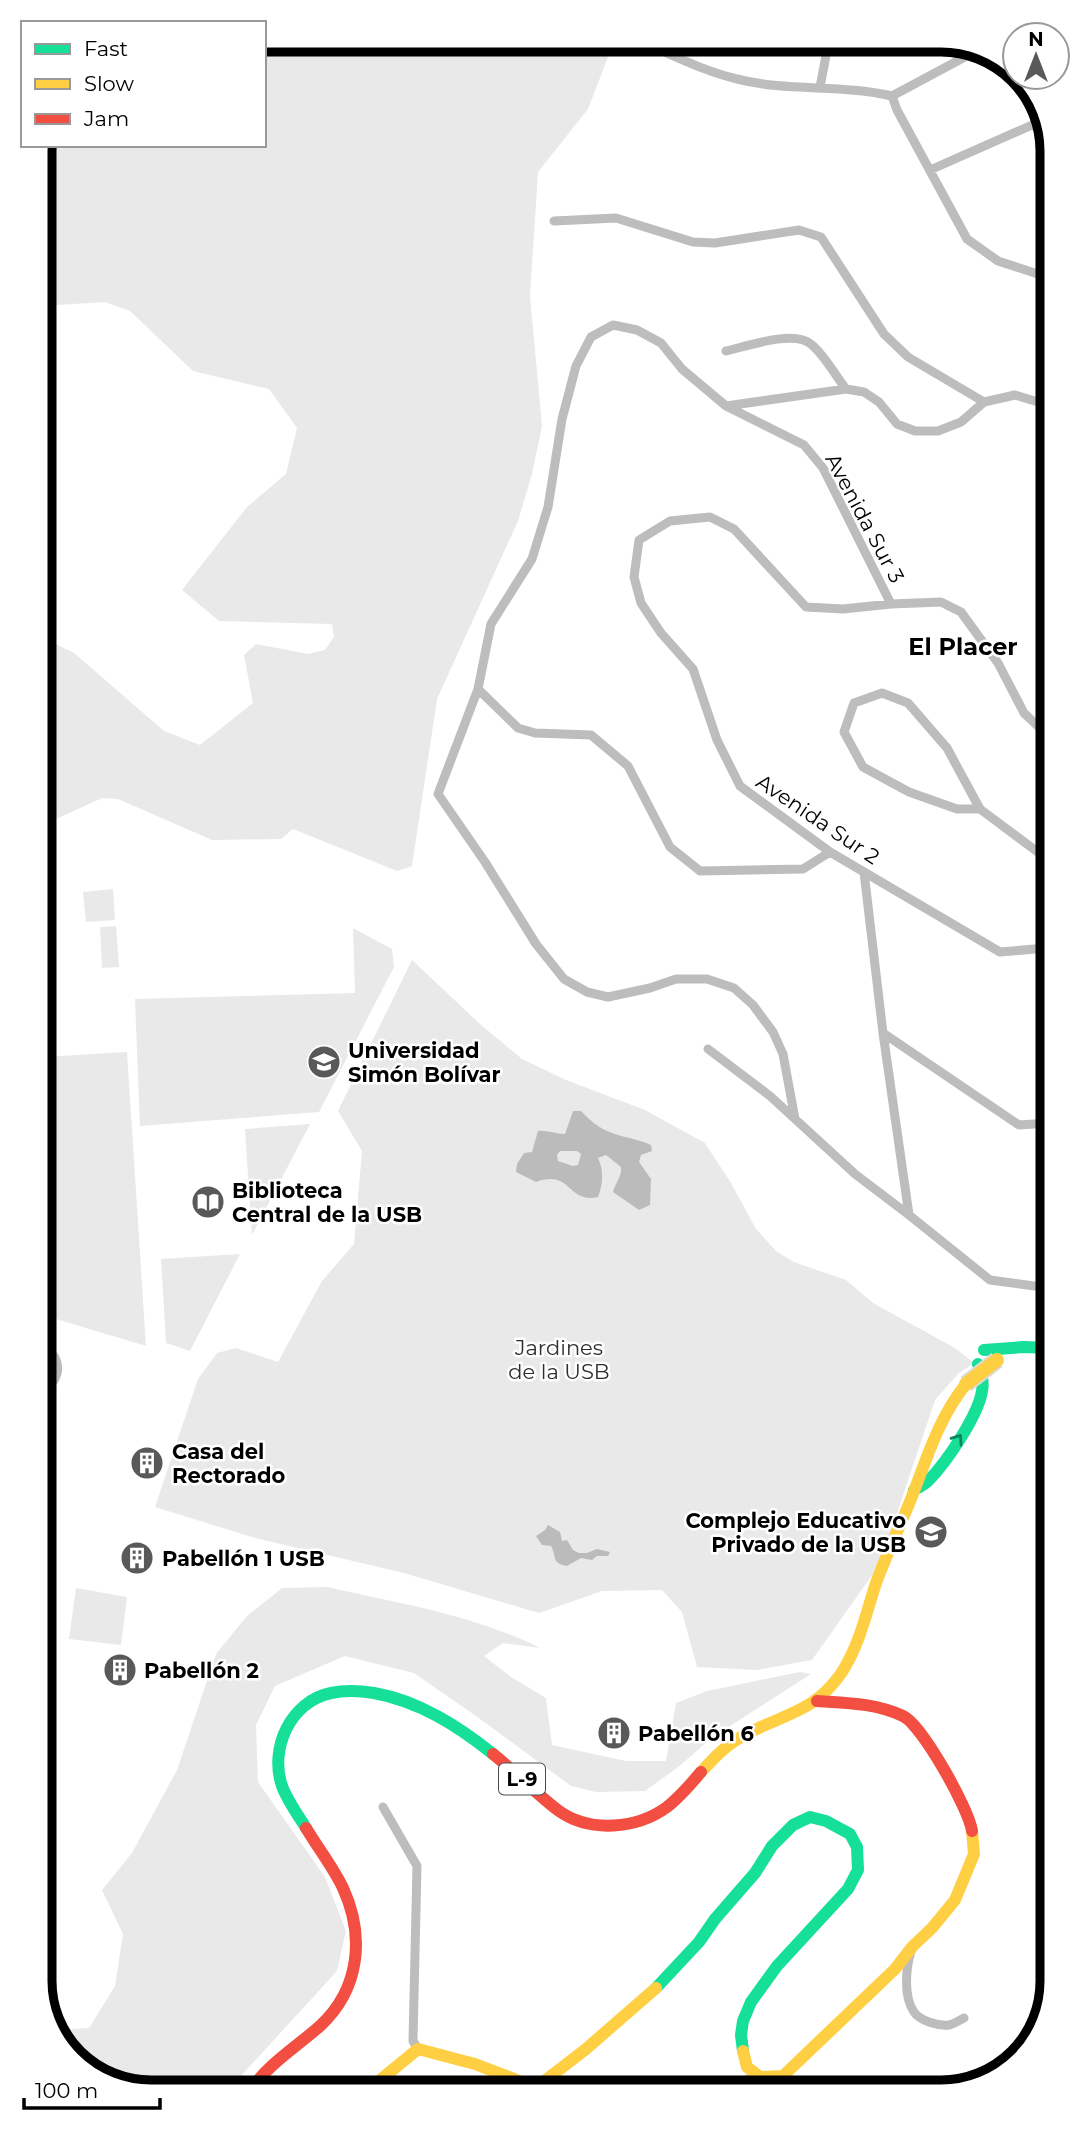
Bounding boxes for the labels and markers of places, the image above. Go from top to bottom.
place label: Universidad Simón Bolívar [348,1038,501,1087]
school or university icon: Universidad Simón Bolívar [305,1043,343,1081]
place label: Biblioteca Central de la USB [232,1178,422,1227]
library icon: Biblioteca Central de la USB [189,1183,227,1221]
place label: Casa del Rectorado [172,1439,286,1488]
building icon: Casa del Rectorado [128,1444,166,1482]
place label: Complejo Educativo Privado de la USB [686,1508,906,1557]
school or university icon: Complejo Educativo Privado de la USB [912,1513,950,1551]
building icon: Pabellón 1 USB [118,1539,156,1577]
place label: Pabellón 1 USB [162,1546,325,1571]
building icon: Pabellón 2 [101,1651,139,1689]
place label: Pabellón 2 [144,1658,259,1683]
building icon: Pabellón 6 [595,1714,633,1752]
place label: Pabellón 6 [638,1721,754,1746]

